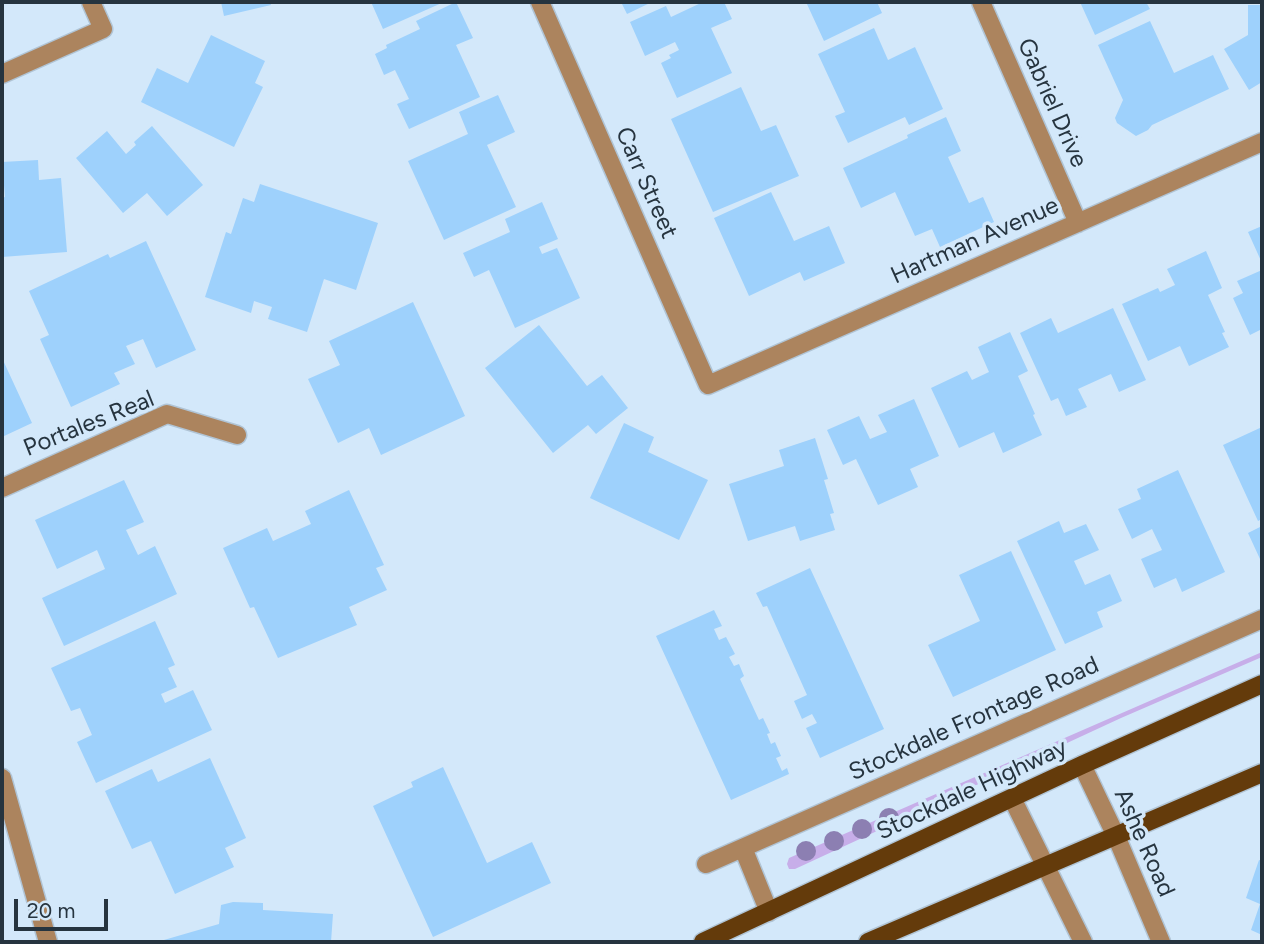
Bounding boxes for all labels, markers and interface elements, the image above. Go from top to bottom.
street label: Gabriel Drive [1011,34,1093,172]
street label: Carr Street [609,123,683,243]
street label: Hartman Avenue [887,191,1063,291]
street label: Portales Real [20,385,158,463]
street label: Stockdale Frontage Road [845,651,1103,787]
street label: Stockdale Highway [872,733,1072,847]
street label: Ashe Road [1107,785,1181,901]
scale bar [18,884,112,928]
text: 20 m [27,898,75,923]

